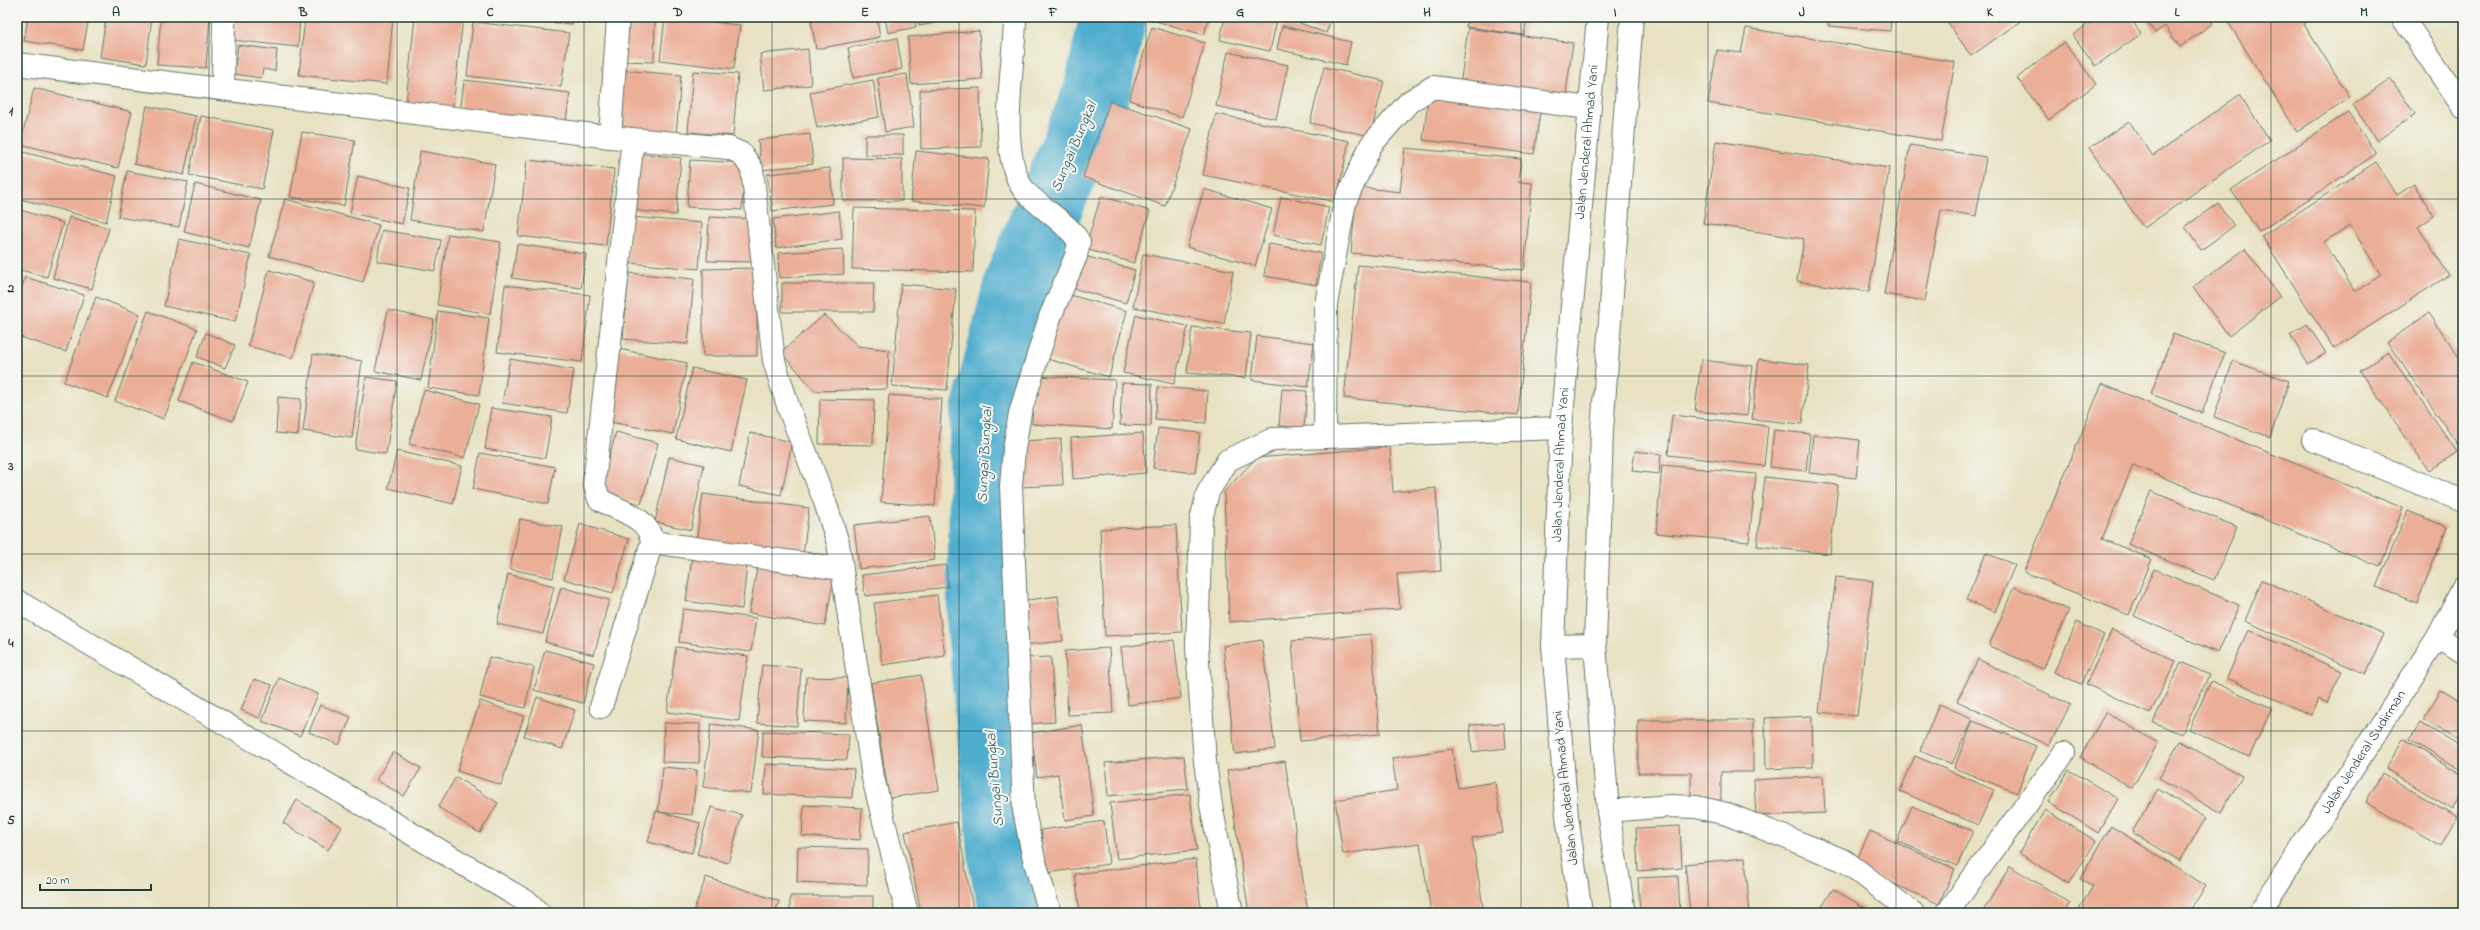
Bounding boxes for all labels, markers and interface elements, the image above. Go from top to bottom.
text: A [112,3,120,22]
text: B [298,3,308,22]
text: C [486,3,494,22]
text: D [672,3,683,22]
text: E [861,3,869,22]
text: F [1048,3,1058,22]
text: G [1236,3,1244,22]
text: H [1423,3,1431,22]
text: I [1613,3,1617,22]
text: J [1799,3,1805,22]
text: K [1987,3,1994,22]
text: L [2175,3,2181,22]
text: M [2360,3,2368,22]
street label: Jalan Jenderal Ahmad Yani [1569,64,1604,220]
water label: Sungai Bungkal [1045,96,1105,196]
text: 1 [9,102,14,121]
text: 2 [7,279,15,298]
street label: Jalan Jenderal Ahmad Yani [1546,386,1575,543]
water label: Sungai Bungkal [971,404,1000,504]
text: 3 [7,457,14,476]
text: 4 [7,634,14,653]
street label: Jalan Jenderal Sudirman [2316,686,2411,818]
street label: Jalan Jenderal Ahmad Yani [1547,710,1585,866]
water label: Sungai Bungkal [980,728,1011,828]
text: 5 [7,811,15,830]
scale bar [40,866,151,892]
text: 20 m [46,872,69,890]

